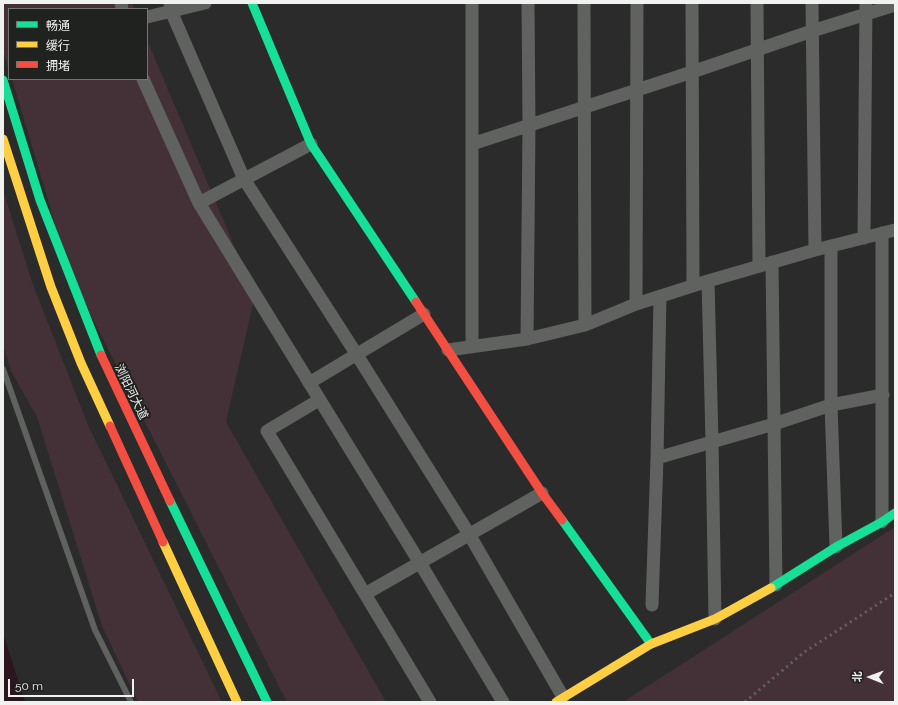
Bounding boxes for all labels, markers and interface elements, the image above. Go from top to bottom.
legend [8,8,148,80]
text: 畅通 [46,19,70,33]
text: 缓行 [46,39,70,53]
text: 拥堵 [46,59,70,73]
street label: 浏阳河大道 [111,362,151,422]
north arrow [850,657,890,697]
scale bar [10,671,136,697]
text: 北 [851,671,864,682]
text: 50 m [15,679,43,693]

